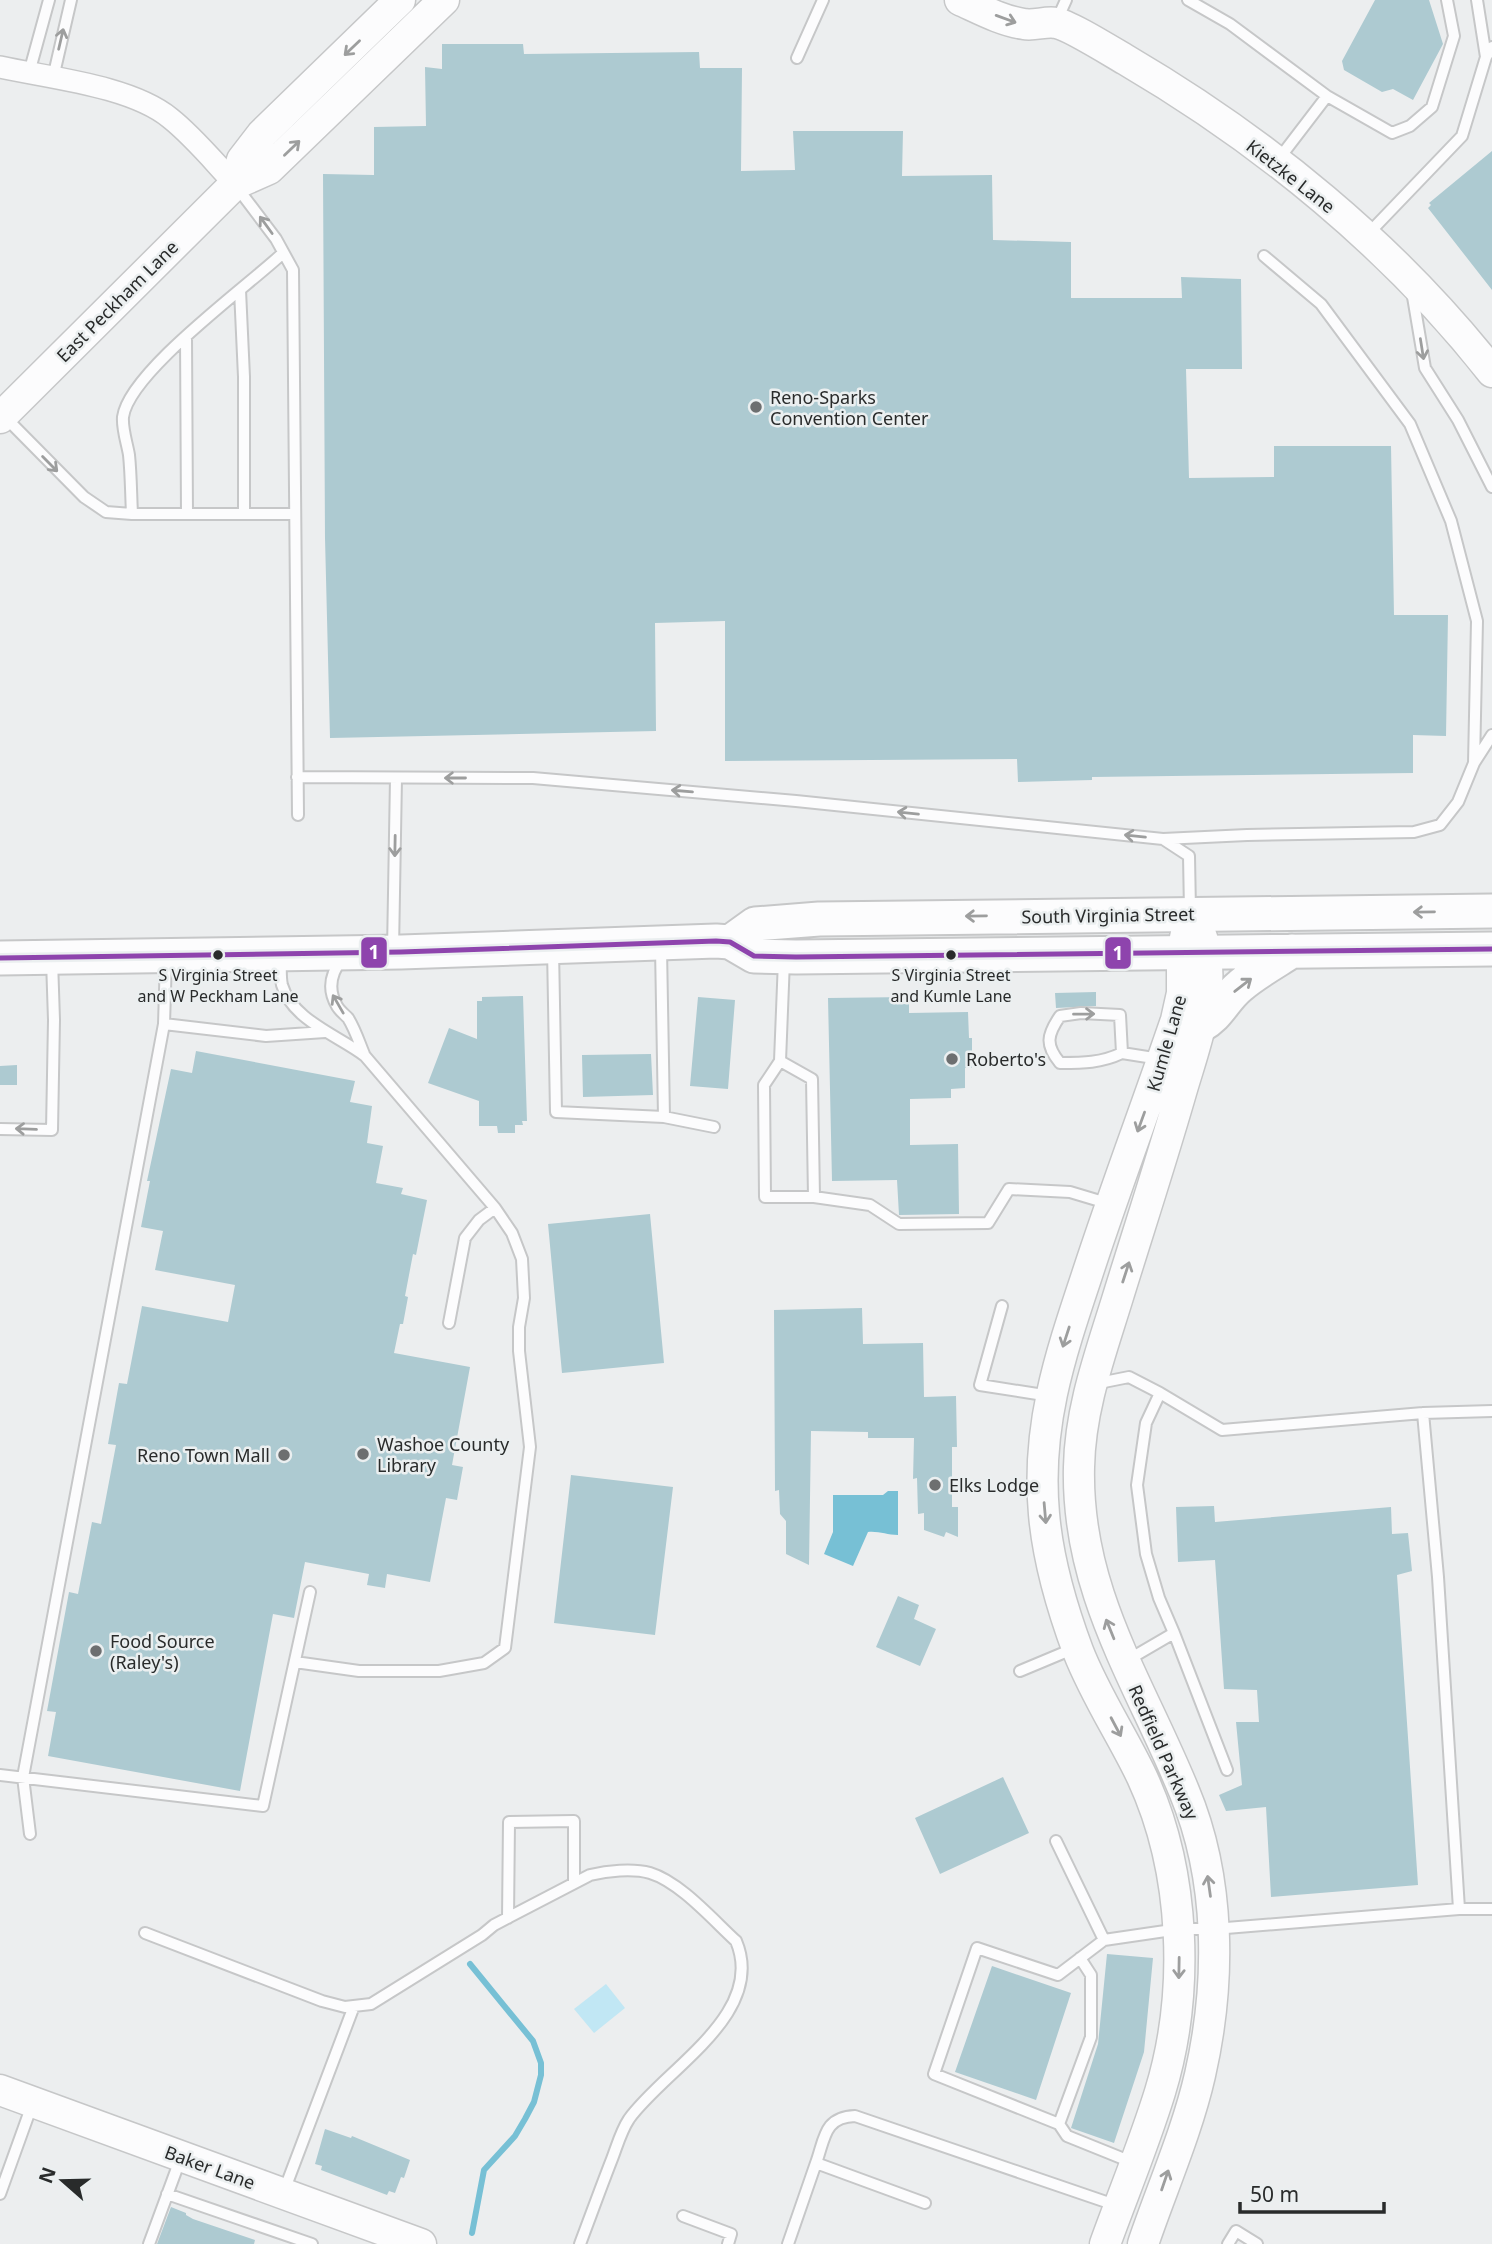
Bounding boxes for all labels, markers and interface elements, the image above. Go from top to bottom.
one-way arrow [995,14,1017,26]
one-way arrow [55,28,69,51]
one-way arrow [343,39,360,56]
street label: Kietzke Lane [1242,134,1340,218]
one-way arrow [283,140,300,157]
one-way arrow [258,217,273,235]
street label: East Peckham Lane [51,235,183,367]
one-way arrow [1416,337,1429,360]
place label: Reno-Sparks Convention Center [770,385,929,430]
marker: Reno-Sparks Convention Center [748,399,764,415]
one-way arrow [42,455,59,472]
one-way arrow [444,771,467,785]
one-way arrow [671,784,694,797]
one-way arrow [897,806,920,819]
one-way arrow [1124,829,1146,842]
one-way arrow [388,834,402,857]
street label: South Virginia Street [1021,901,1195,929]
one-way arrow [1413,905,1436,918]
one-way arrow [965,909,988,923]
line badge: 1 [360,936,388,969]
line badge: 1 [1104,936,1132,970]
text: 1 [369,939,379,965]
text: 1 [1113,940,1123,966]
marker: S Virginia Street and W Peckham Lane [211,948,225,962]
marker: S Virginia Street and Kumle Lane [944,948,958,962]
place label: S Virginia Street and W Peckham Lane [137,964,299,1007]
place label: S Virginia Street and Kumle Lane [890,964,1012,1007]
one-way arrow [1233,978,1251,993]
street label: Kumle Lane [1141,992,1191,1094]
one-way arrow [331,994,345,1014]
one-way arrow [1072,1008,1095,1021]
place label: Roberto's [966,1047,1046,1071]
marker: Roberto's [944,1051,960,1067]
one-way arrow [1134,1110,1146,1132]
one-way arrow [15,1123,38,1136]
one-way arrow [1120,1261,1133,1283]
one-way arrow [1059,1325,1072,1347]
place label: Washoe County Library [377,1432,510,1477]
place label: Reno Town Mall [137,1443,270,1467]
marker: Washoe County Library [355,1446,371,1462]
marker: Reno Town Mall [276,1447,292,1463]
place label: Elks Lodge [949,1473,1039,1497]
marker: Elks Lodge [927,1477,943,1493]
one-way arrow [1039,1501,1052,1524]
one-way arrow [1103,1619,1116,1640]
place label: Food Source (Raley's) [110,1629,215,1674]
marker: Food Source (Raley's) [88,1643,104,1659]
street label: Redfield Parkway [1123,1681,1205,1824]
one-way arrow [1109,1717,1123,1737]
one-way arrow [1202,1875,1215,1898]
one-way arrow [1172,1956,1186,1979]
street label: Baker Lane [162,2140,258,2194]
north arrow [28,2146,98,2216]
text: N [32,2163,62,2187]
one-way arrow [1160,2169,1172,2191]
scale bar [1240,2170,1384,2214]
text: 50 m [1250,2180,1299,2208]

